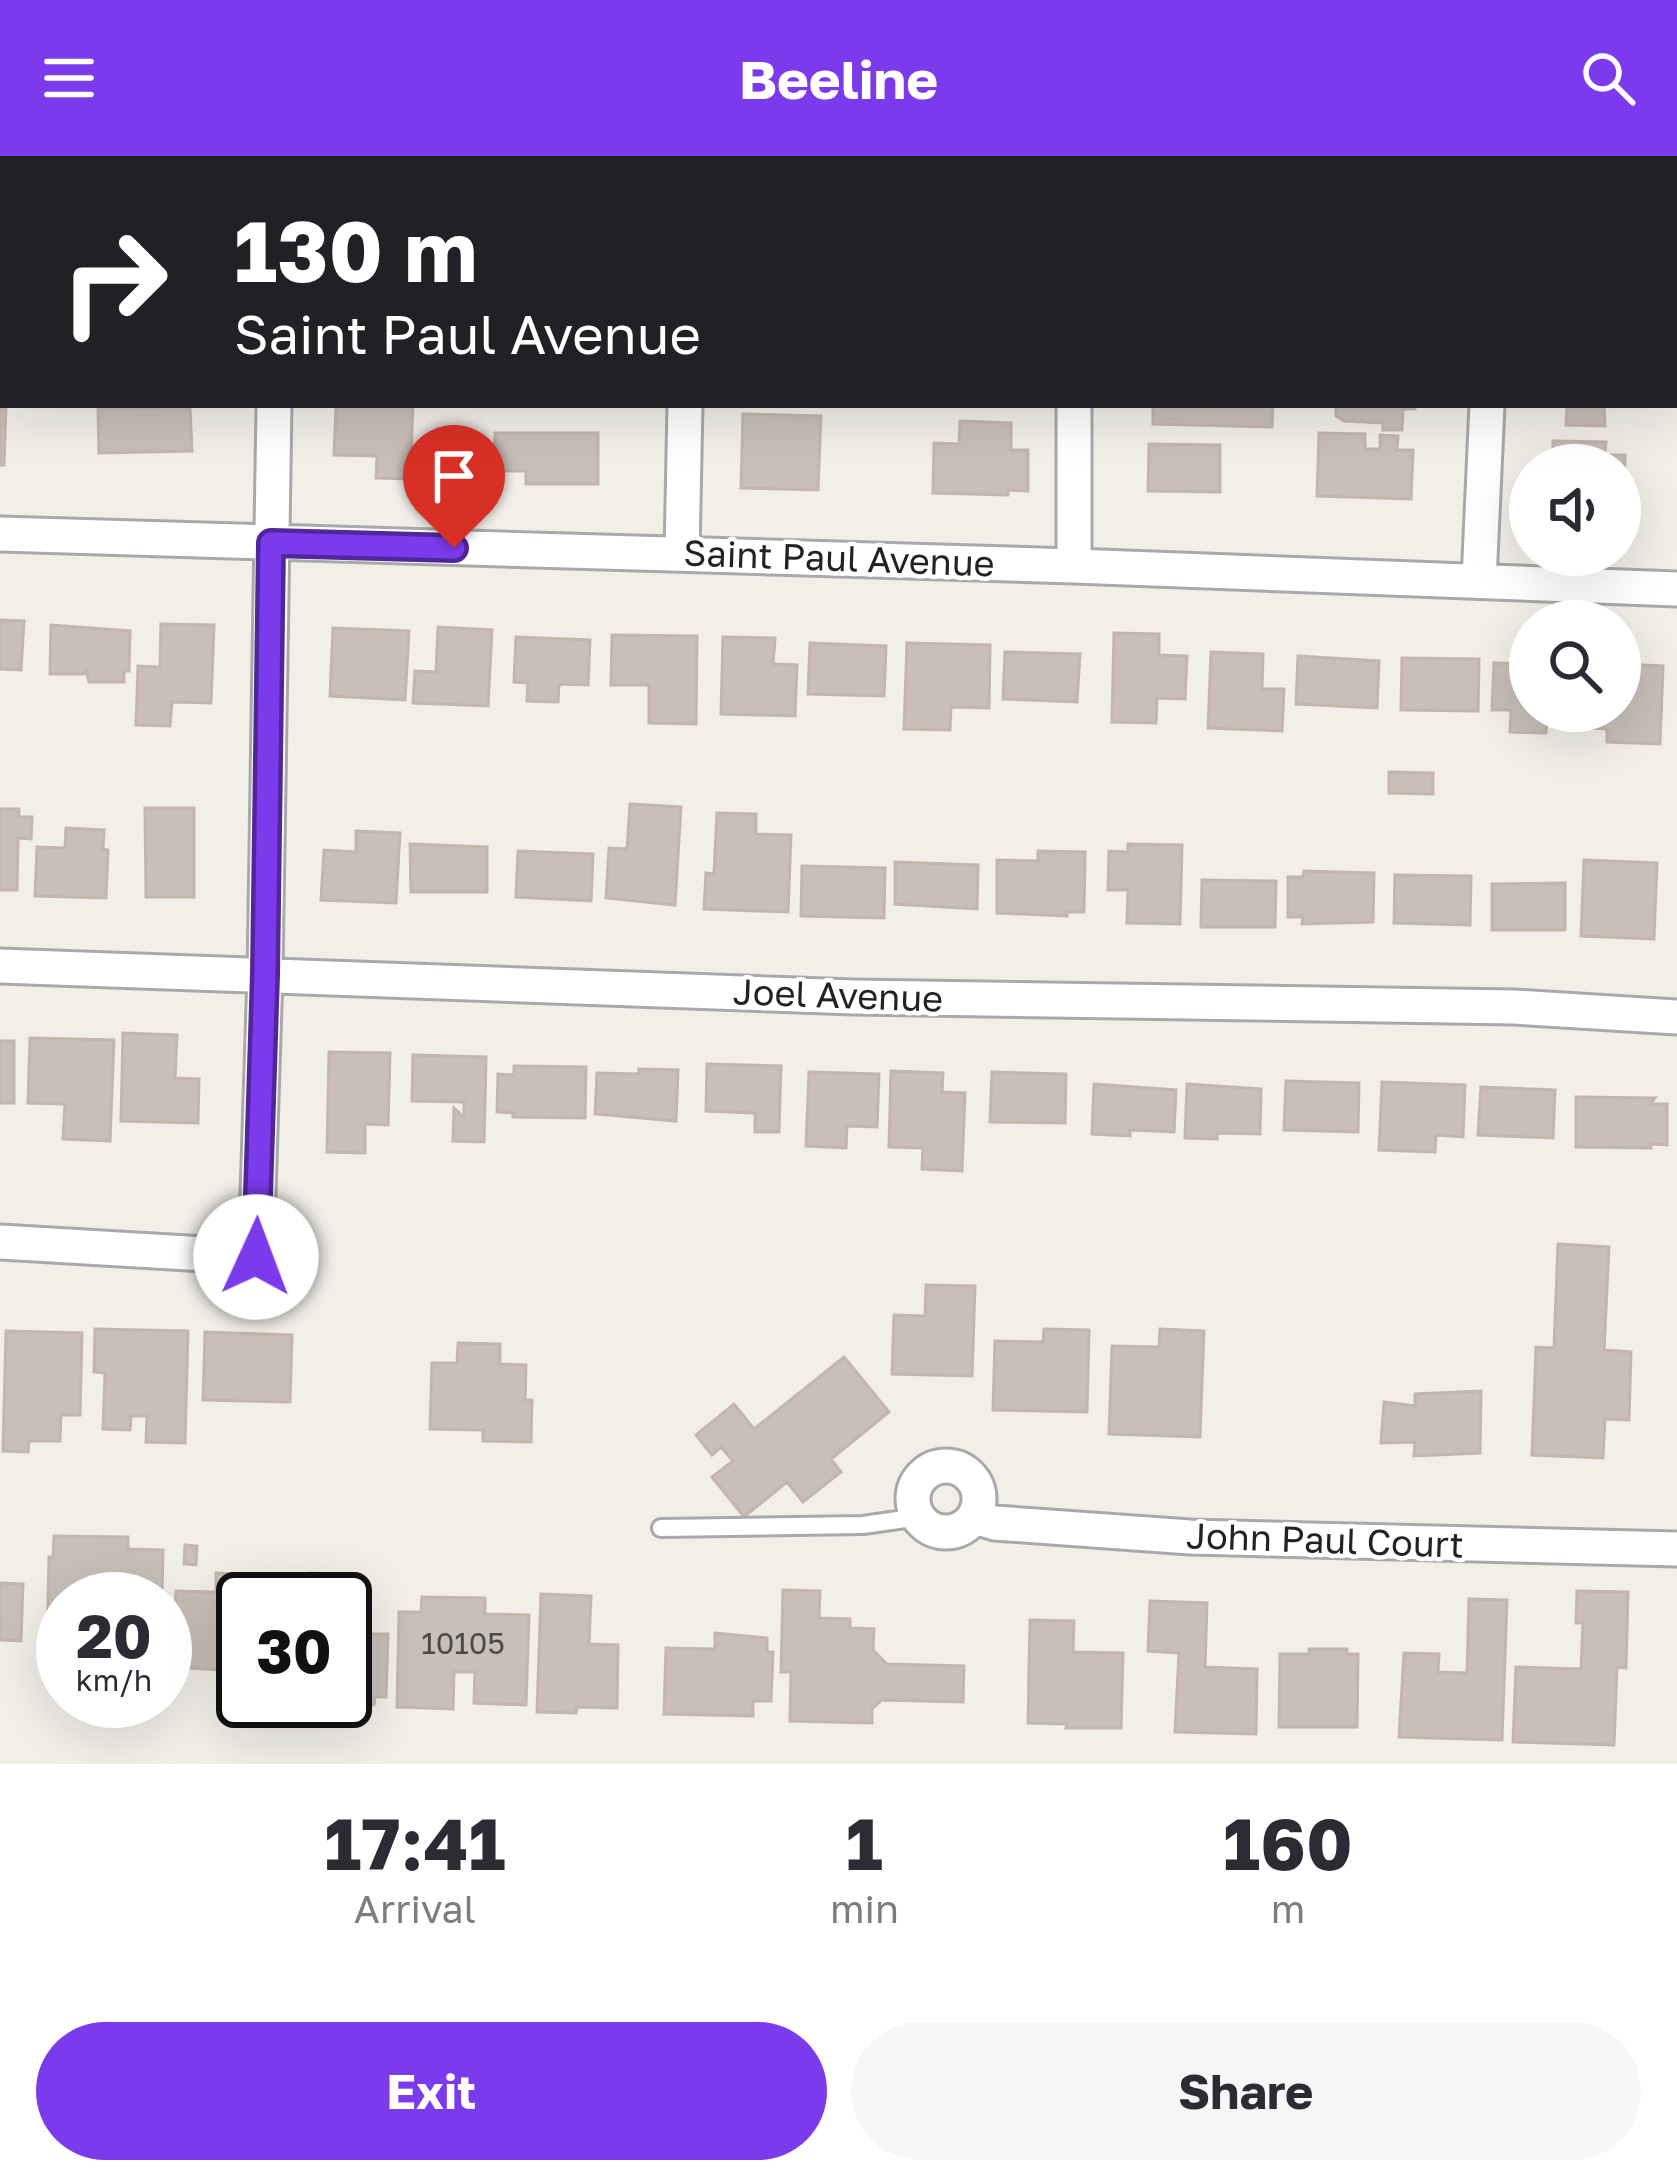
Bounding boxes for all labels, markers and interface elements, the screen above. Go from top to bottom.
icon: menu [36,45,102,111]
icon: search [1575,45,1641,111]
text: Beeline [739,46,938,111]
text: 130 m [234,200,478,300]
icon: right [36,204,192,360]
text: Saint Paul Avenue [234,301,701,366]
pin [403,425,505,548]
icon: arrive [421,443,487,509]
map controls [1509,444,1641,732]
button: sound [1509,444,1641,576]
street label: Saint Paul Avenue [683,531,995,584]
button: search [1509,600,1641,732]
street label: Joel Avenue [732,969,944,1020]
position arrow [193,1194,319,1320]
street label: John Paul Court [1185,1513,1465,1566]
speed limit sign: 30 [216,1572,372,1728]
text: 20 [76,1599,152,1671]
house number: 10105 [421,1625,505,1661]
text: km/h [76,1662,152,1698]
text: 17:41 [324,1799,506,1886]
text: 1 [846,1799,883,1886]
text: 160 [1223,1799,1353,1886]
text: Arrival [354,1885,476,1932]
text: min [830,1885,899,1932]
text: m [1271,1885,1305,1932]
button: Exit [36,2022,827,2160]
button: Share [851,2022,1641,2160]

